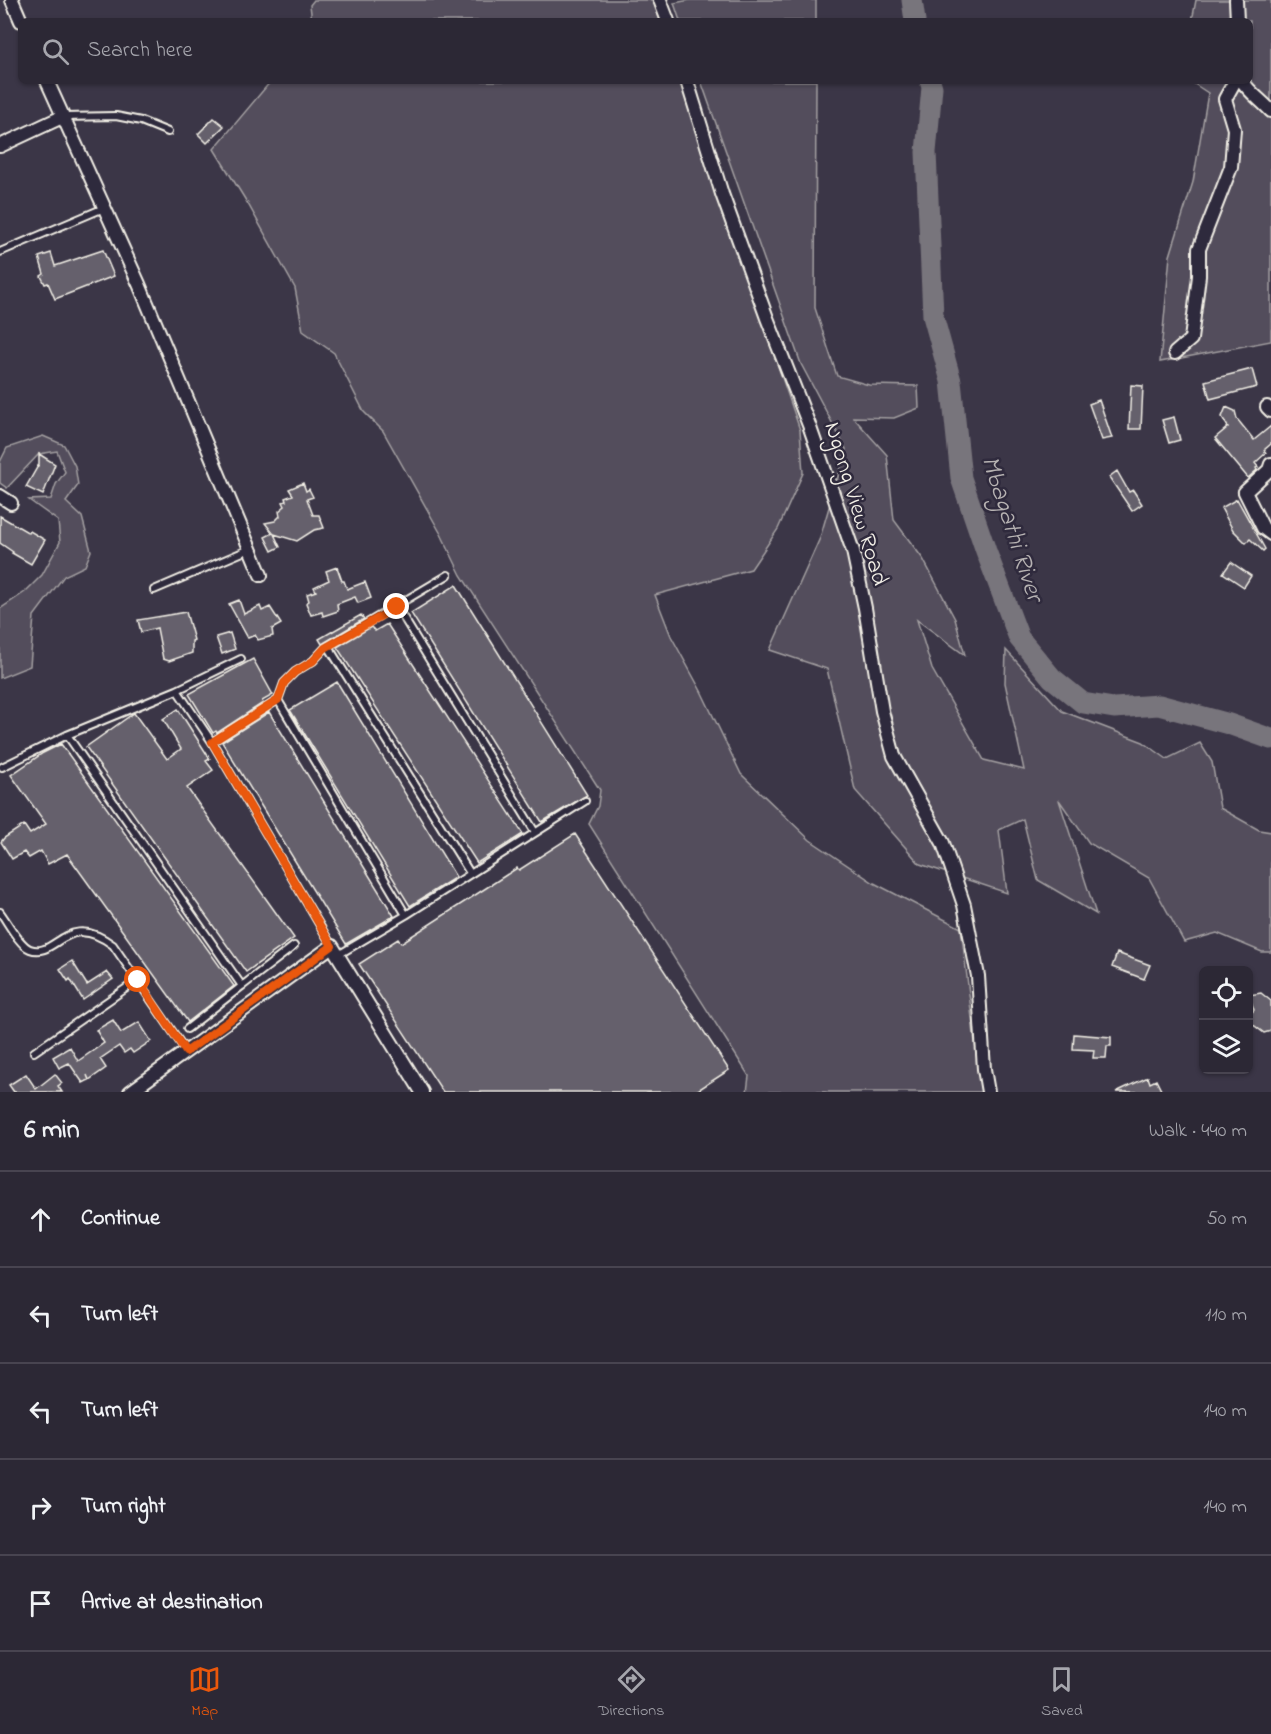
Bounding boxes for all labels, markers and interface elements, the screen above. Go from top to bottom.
search box [18,18,1253,84]
icon: search [39,35,72,68]
text: Search here [87,35,192,67]
street label: Ngong View Road [813,418,897,591]
water label: Mbagathi River [970,451,1053,610]
route end [383,593,409,619]
route start [124,966,150,992]
map controls [1199,966,1253,1074]
button: locate [1199,966,1253,1020]
button: layers [1199,1020,1253,1074]
text: 6 min [24,1112,80,1150]
text: Walk · 440 m [1149,1117,1247,1146]
icon: ahead [24,1203,57,1236]
text: Continue [81,1203,160,1235]
text: 50 m [1206,1205,1247,1234]
icon: left [24,1299,57,1332]
text: Turn left [81,1299,158,1331]
text: 110 m [1205,1301,1247,1330]
icon: left [24,1395,57,1428]
text: Turn left [81,1395,158,1427]
text: 140 m [1203,1397,1247,1426]
icon: right [24,1491,57,1524]
text: Turn right [81,1491,166,1523]
text: 140 m [1203,1493,1247,1522]
icon: arrive [24,1587,57,1620]
text: Arrive at destination [81,1587,263,1619]
tab: Map [188,1663,221,1723]
tab: Directions [598,1663,664,1723]
tab: Saved [1041,1663,1083,1723]

